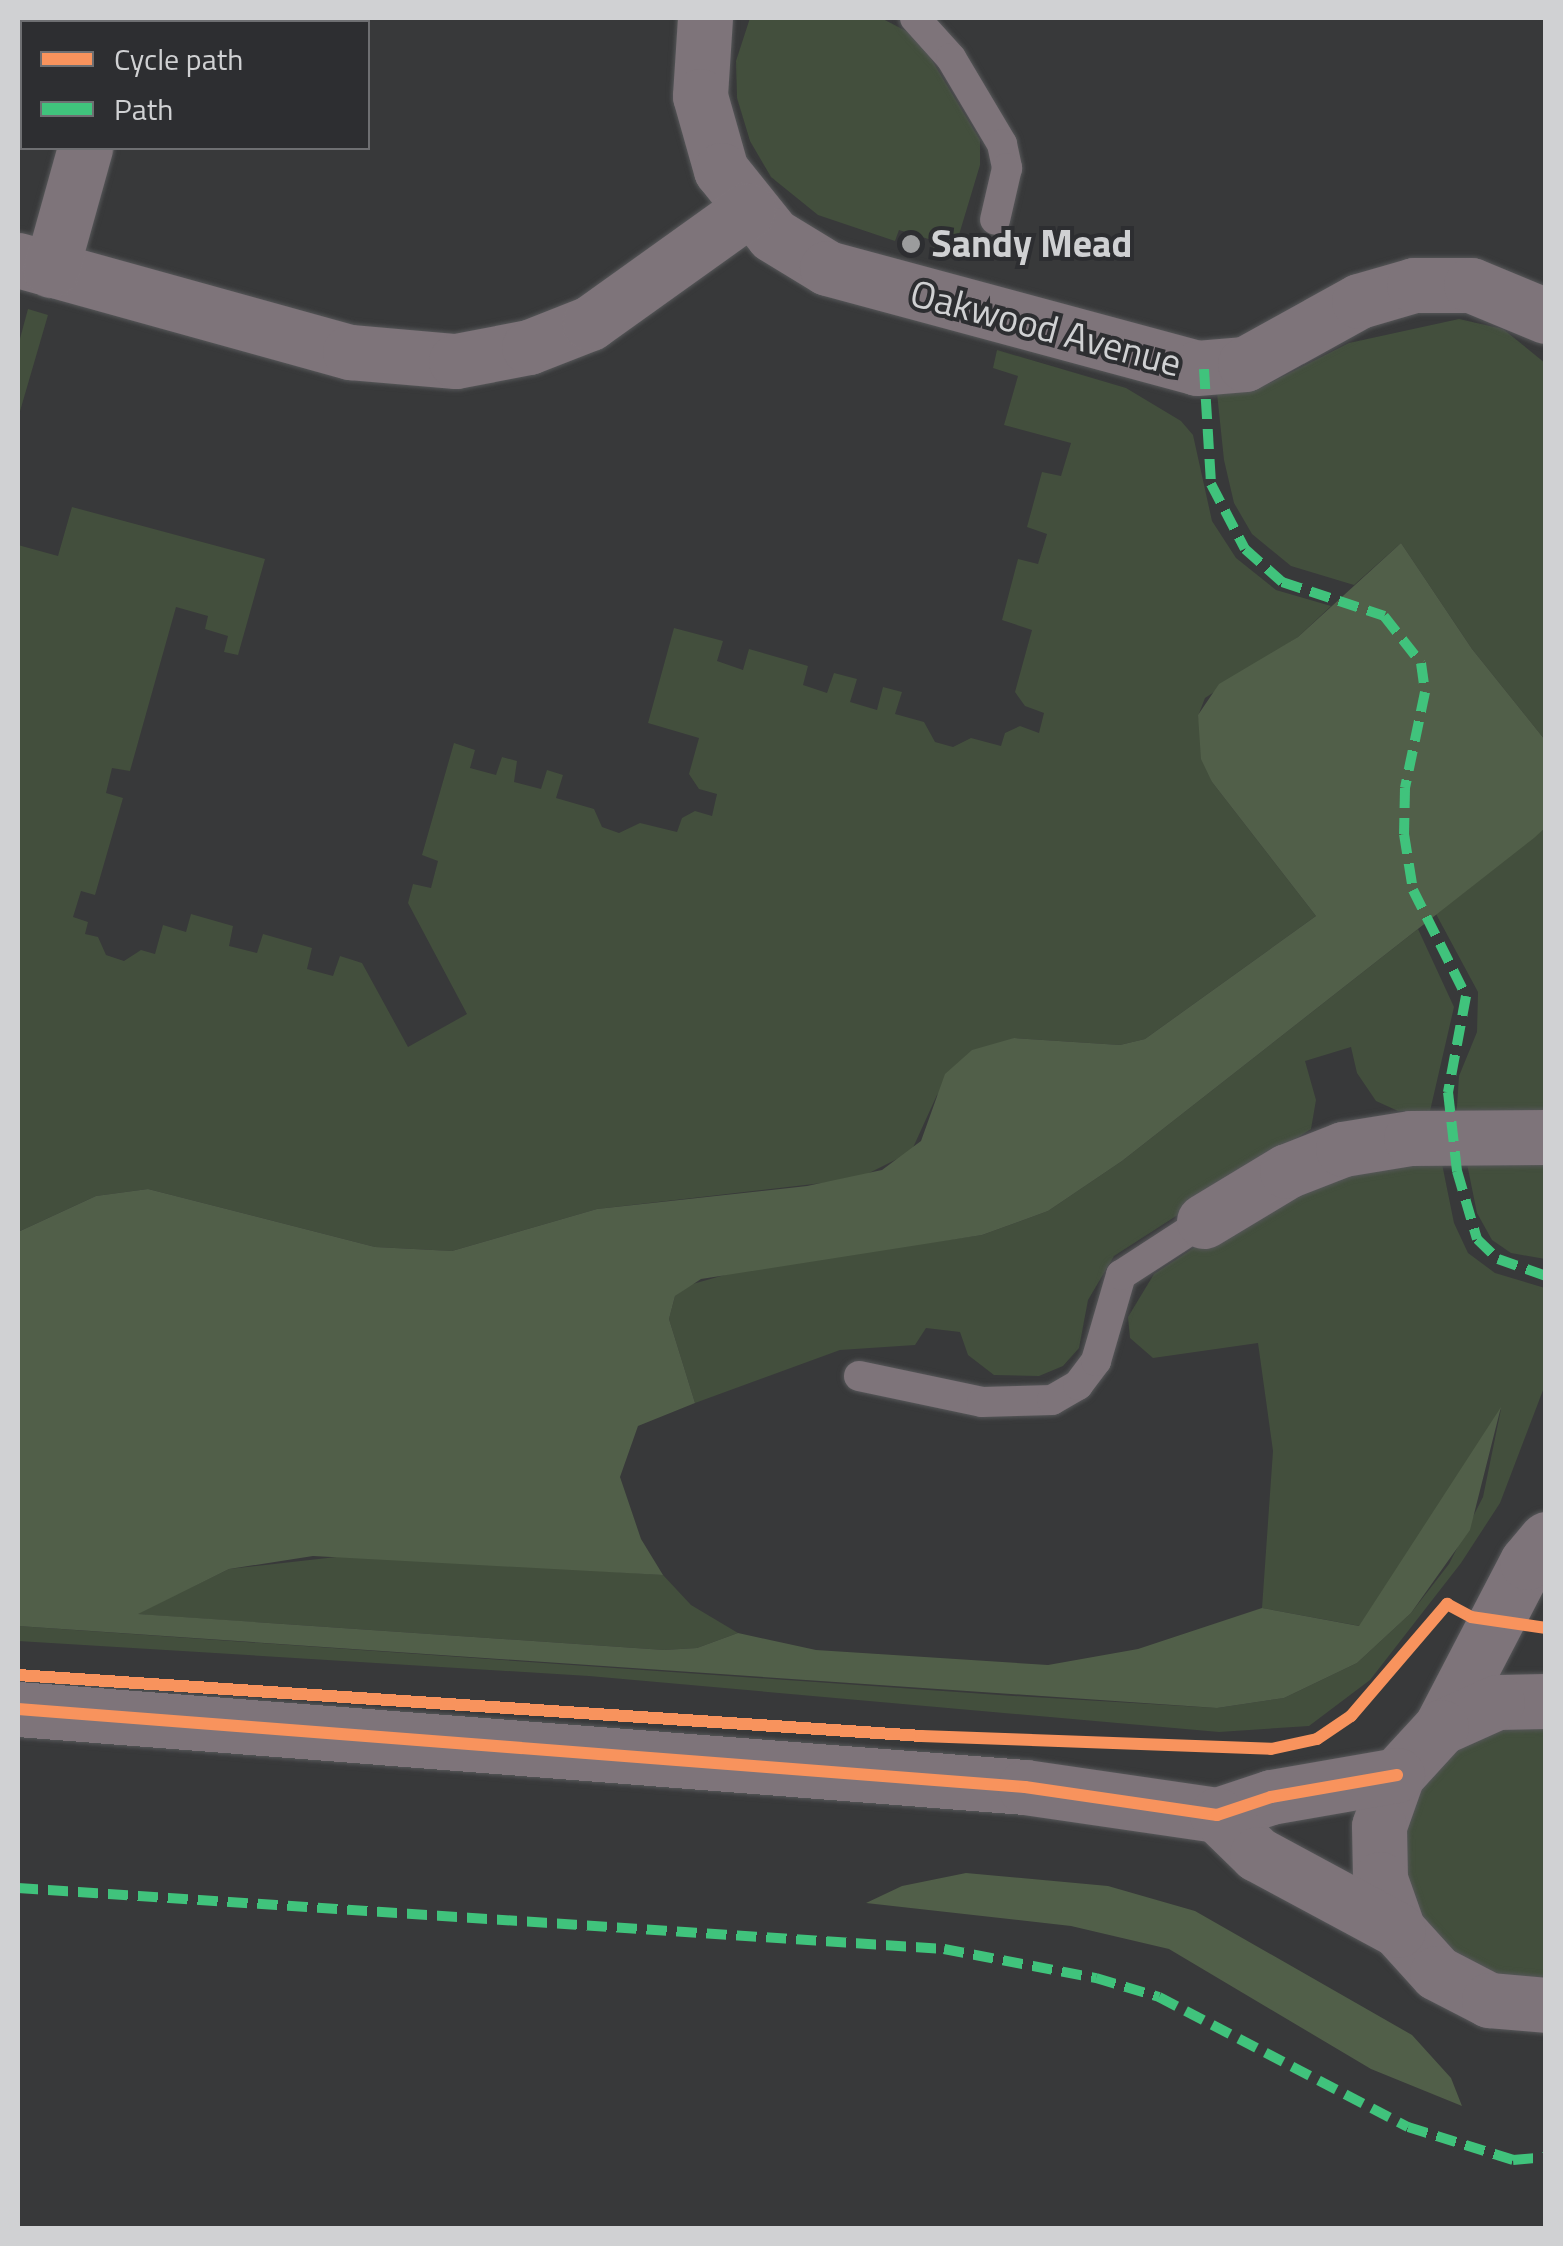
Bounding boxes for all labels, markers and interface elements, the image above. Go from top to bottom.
legend [20,20,370,150]
text: Cycle path [114,36,243,82]
text: Path [114,86,173,132]
place label: Sandy Mead [931,221,1132,267]
marker: Sandy Mead [900,233,922,255]
street label: Oakwood Avenue [906,270,1186,386]

